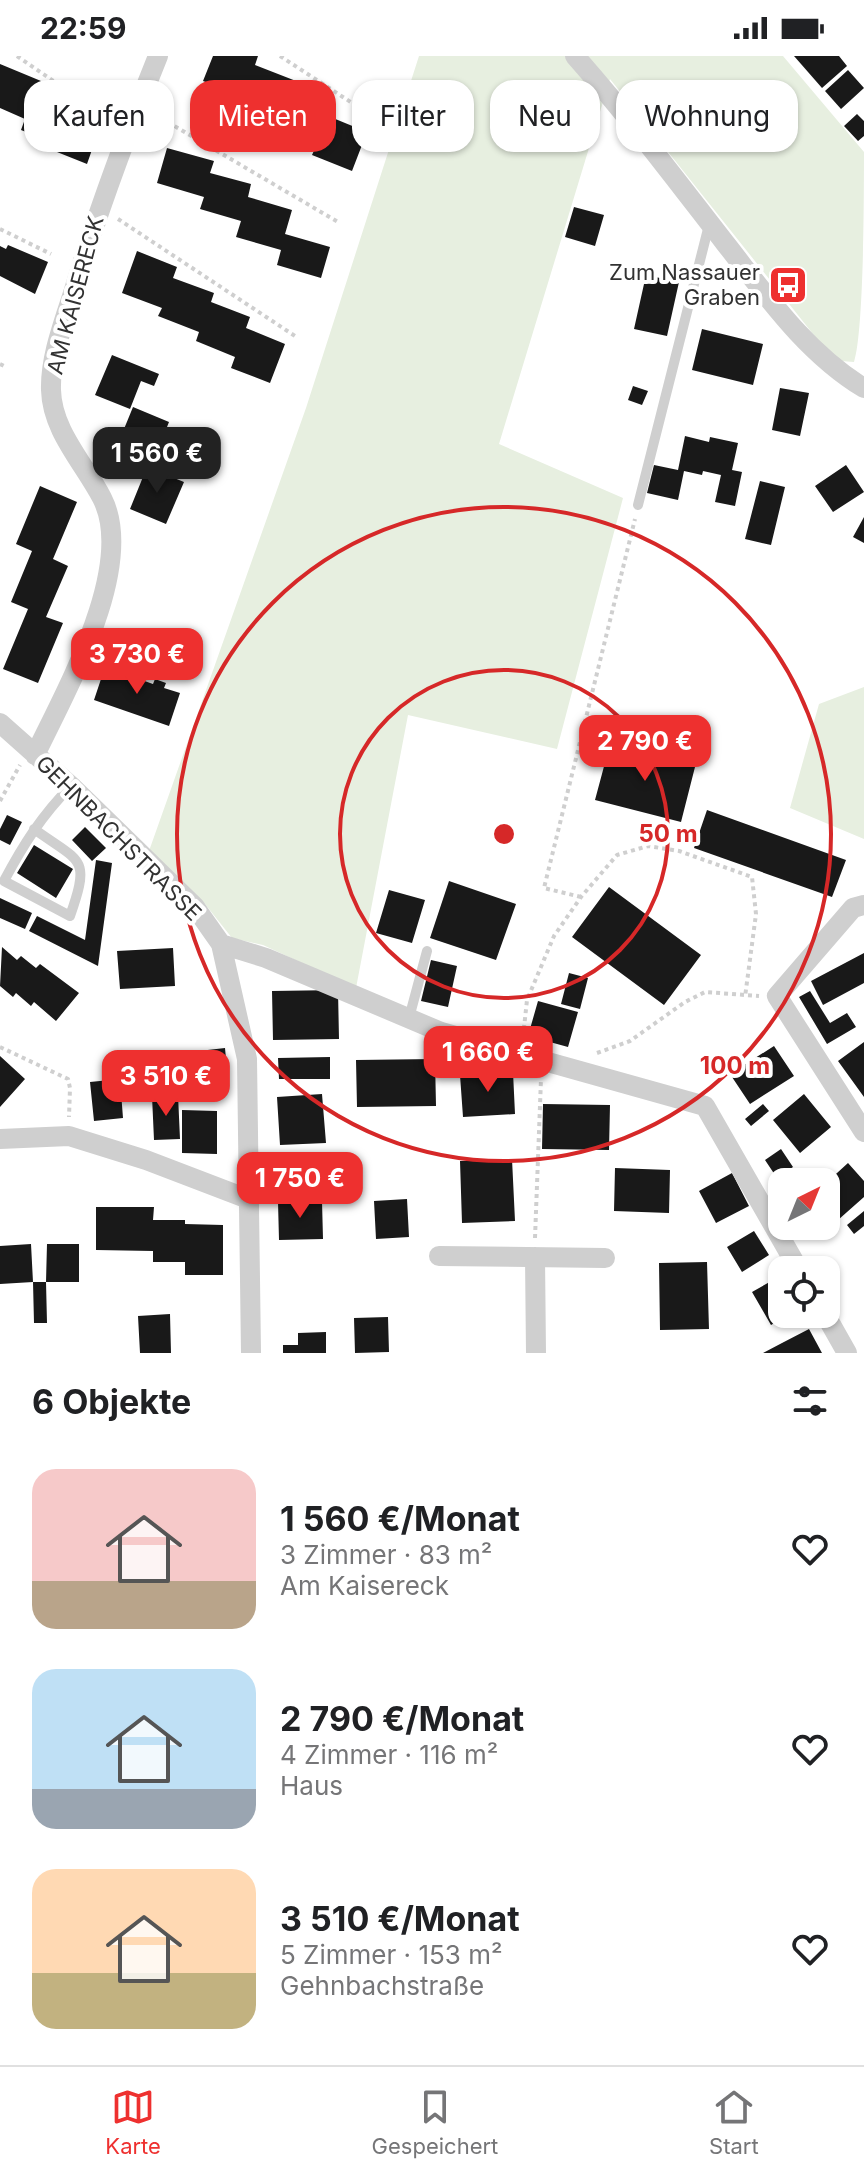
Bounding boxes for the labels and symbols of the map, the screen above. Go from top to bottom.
street label: AM KAISERECK [41,213,109,377]
place label: Zum Nassauer Graben [609,259,760,310]
bus stop icon: Zum Nassauer Graben [767,264,809,306]
pin: 1 560 € [83,427,231,495]
pin: 3 730 € [63,628,211,696]
pin: 2 790 € [571,715,719,783]
street label: GEHNBACHSTRASSE [31,750,207,926]
text: 50 m [638,819,698,848]
centre of rings [490,820,518,848]
pin: 1 660 € [414,1026,562,1094]
pin: 3 510 € [92,1050,240,1118]
text: 100 m [700,1051,770,1080]
pin: 1 750 € [226,1152,374,1220]
north arrow [768,1168,840,1240]

